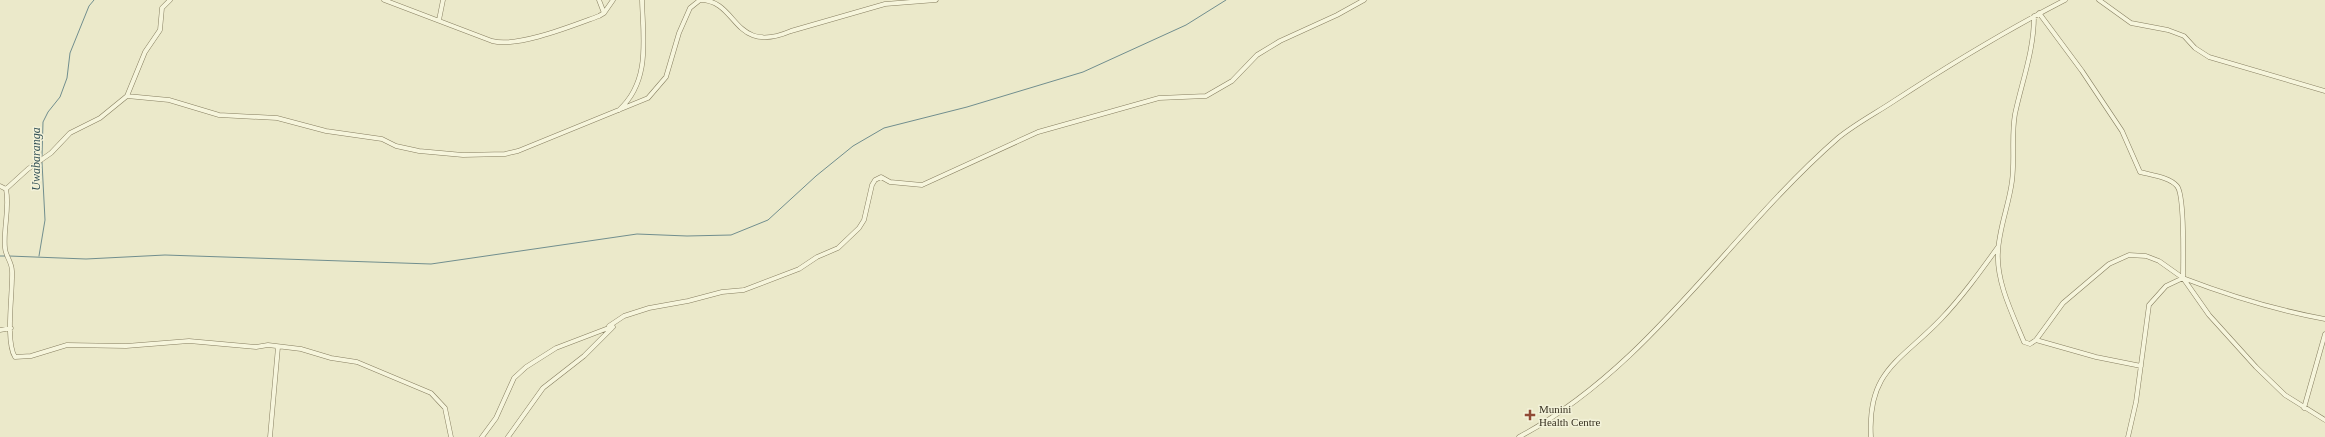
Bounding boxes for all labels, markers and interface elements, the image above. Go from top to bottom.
water label: Uwabaranga [29,127,43,191]
place label: Munini Health Centre [1539,403,1601,428]
marker: Munini Health Centre [1524,409,1536,421]

